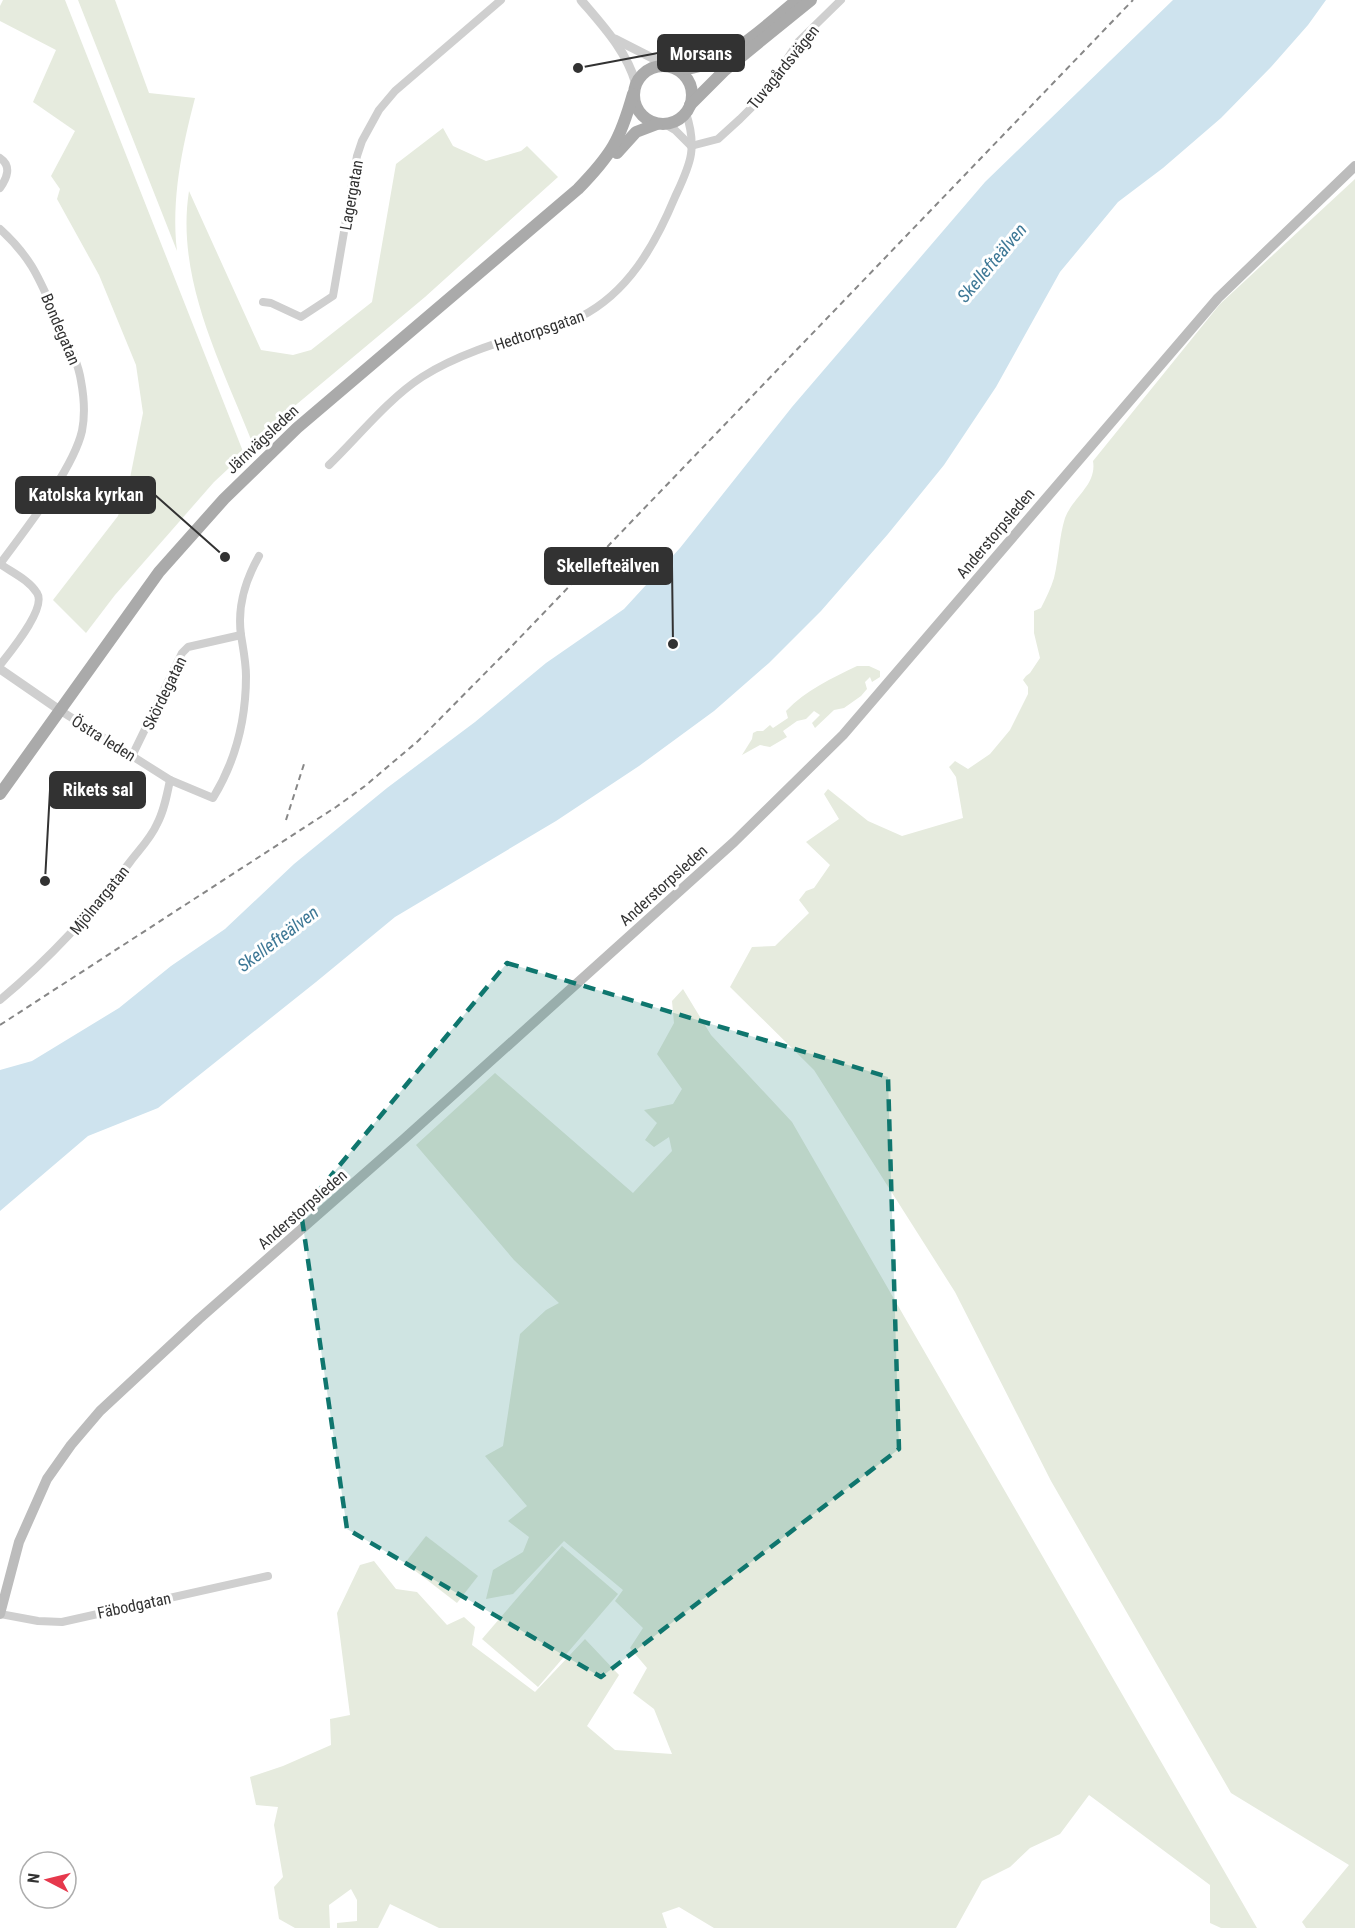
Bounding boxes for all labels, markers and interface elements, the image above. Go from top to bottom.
street label: Tuvagårdsvägen [744,21,823,113]
callout: Morsans [658,35,744,71]
text: Morsans [670,43,732,64]
street label: Lagergatan [336,158,367,232]
water label: Skellefteälven [953,219,1031,306]
street label: Bondegatan [37,291,84,368]
street label: Hedtorpsgatan [492,306,587,355]
street label: Järnvägsleden [222,401,302,478]
callout: Katolska kyrkan [16,477,155,513]
text: Katolska kyrkan [28,484,144,505]
street label: Anderstorpsleden [952,484,1039,582]
callout: Skellefteälven [545,548,672,584]
text: Skellefteälven [557,555,659,576]
street label: Skördegatan [139,653,190,733]
street label: Östra leden [68,711,139,766]
callout: Rikets sal [50,772,145,808]
text: Rikets sal [63,779,133,800]
street label: Anderstorpsleden [616,841,711,930]
street label: Mjölnargatan [66,862,133,939]
water label: Skellefteälven [233,901,323,976]
street label: Anderstorpsleden [254,1166,351,1253]
street label: Fäbodgatan [96,1588,173,1623]
north arrow [18,1850,78,1910]
text: N [24,1872,44,1884]

